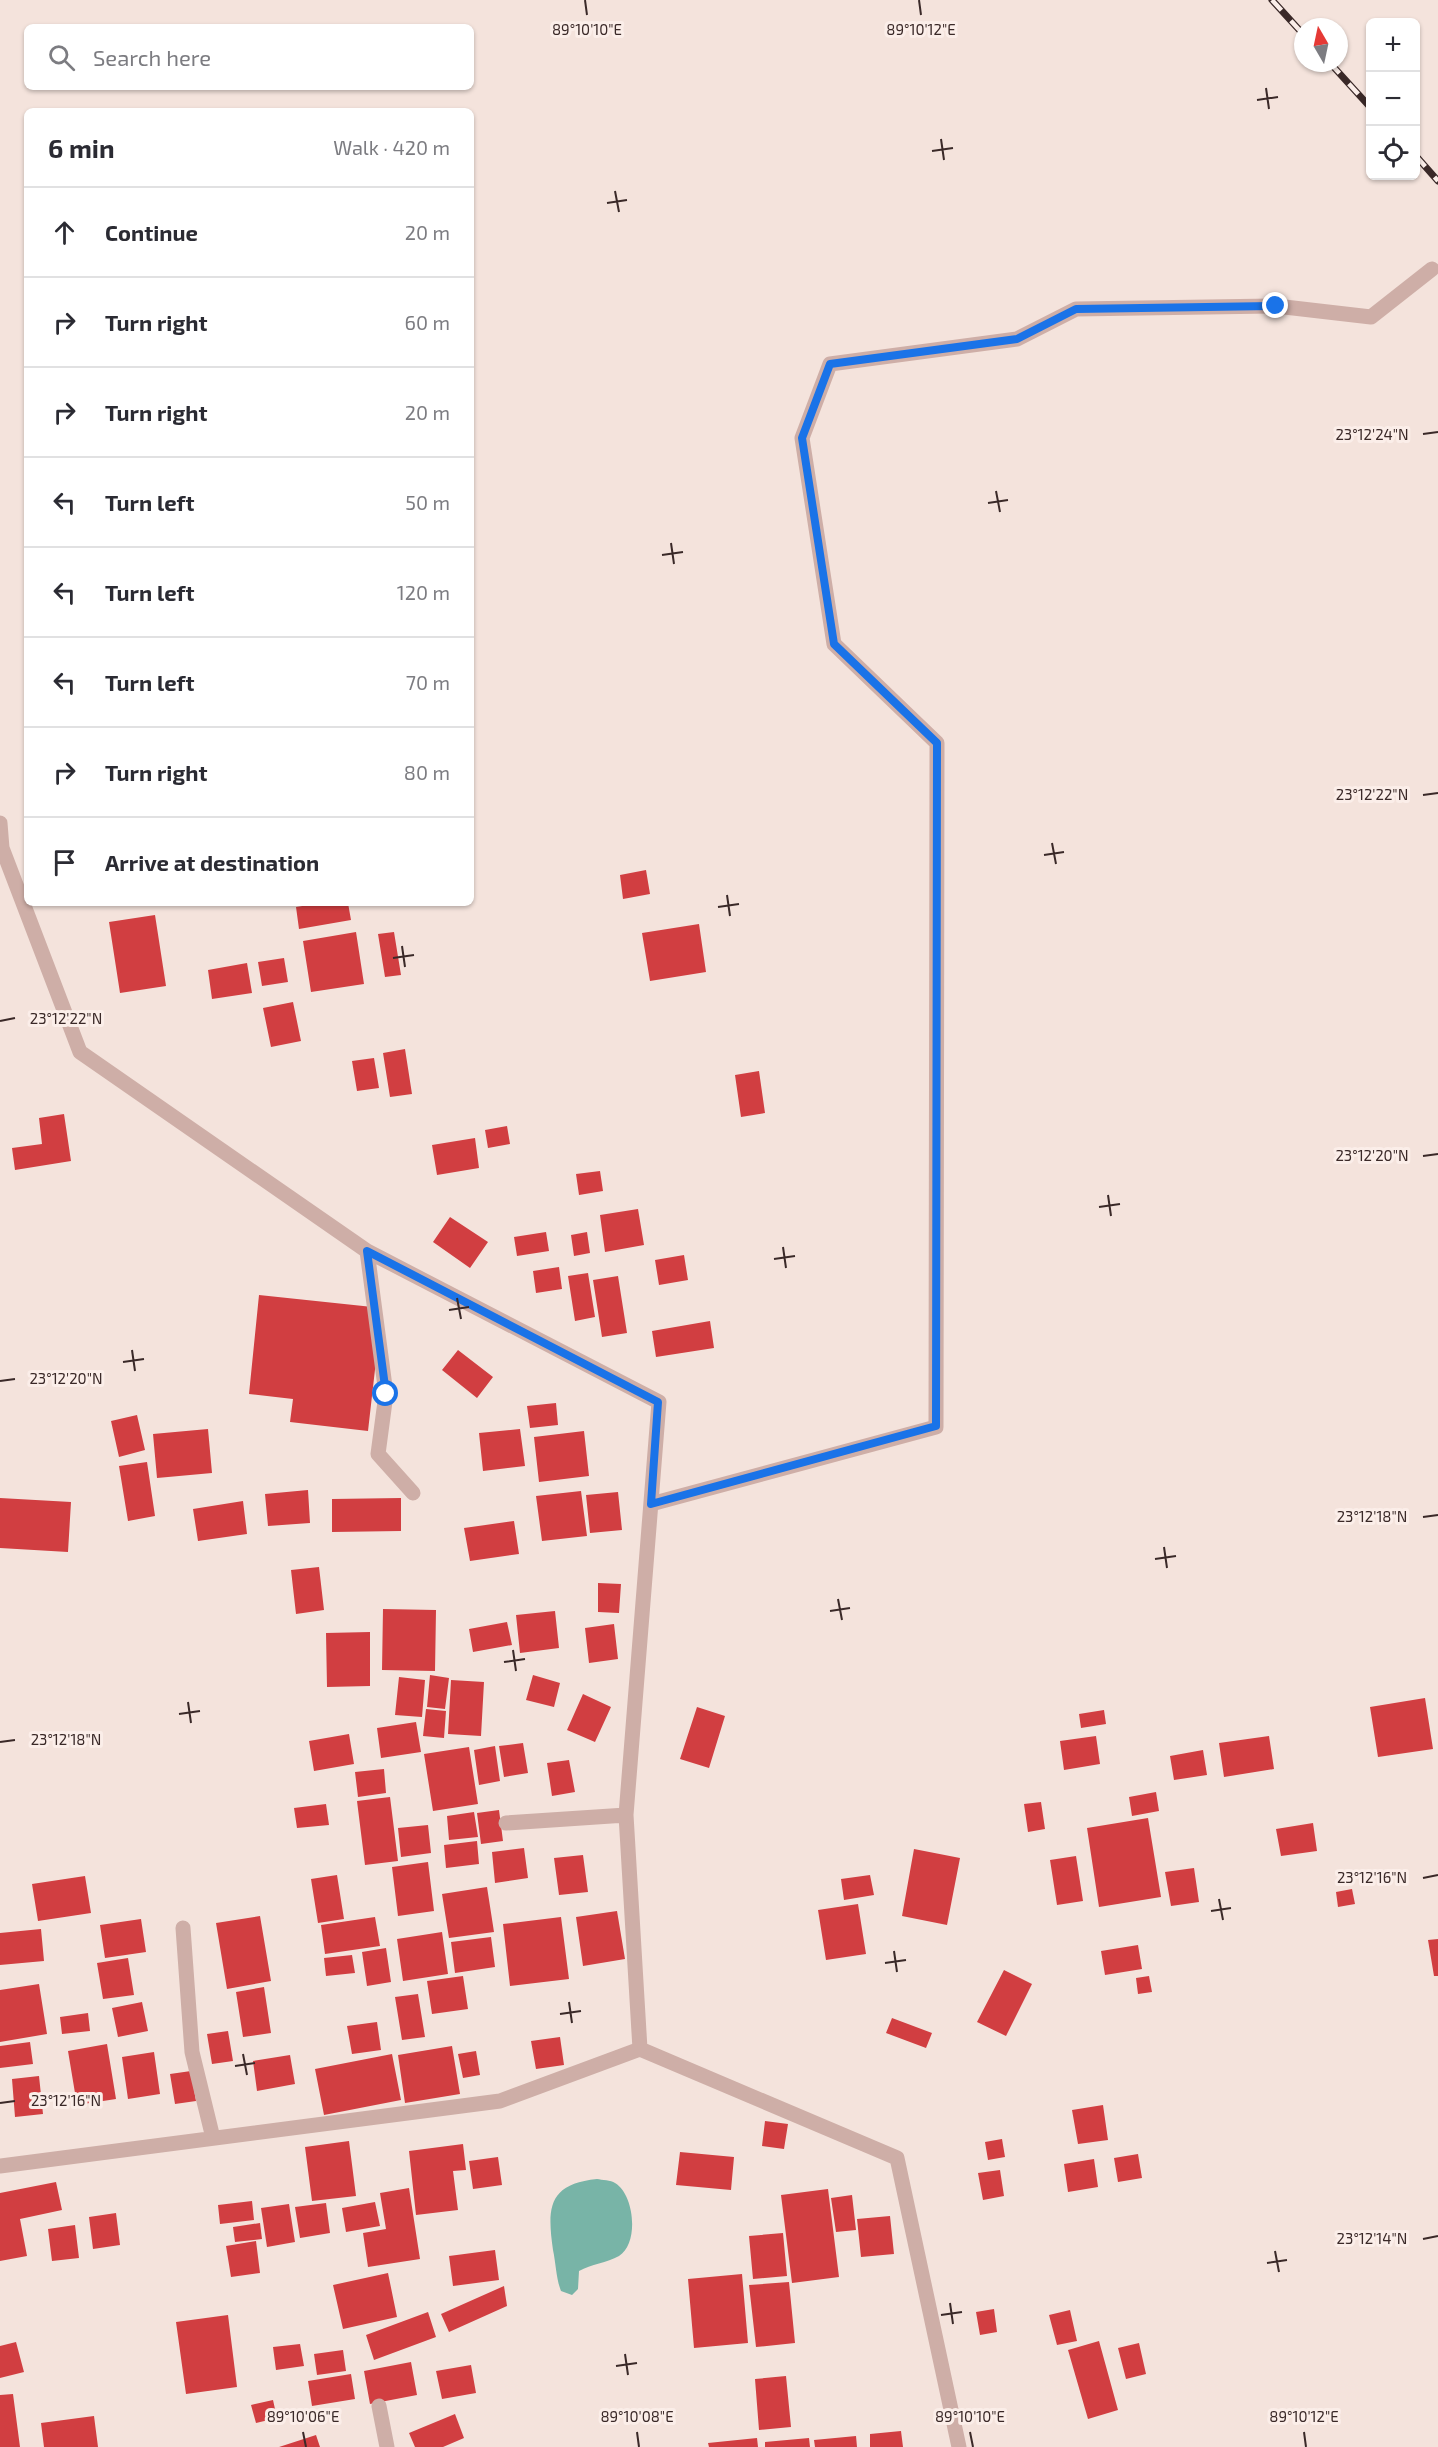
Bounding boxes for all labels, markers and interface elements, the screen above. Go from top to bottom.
north arrow [1294,18,1348,72]
map controls [1366,18,1420,180]
button: + [1366,18,1420,72]
text: 89°10'10"E [552,20,622,38]
text: 89°10'12"E [886,20,956,38]
search box [24,24,474,90]
icon: search [45,41,78,74]
text: Search here [93,44,211,70]
button: − [1366,72,1420,126]
button: locate [1366,126,1420,180]
text: 6 min [48,132,115,163]
text: Walk · 420 m [333,135,450,159]
icon: ahead [48,216,81,249]
text: Continue [105,219,198,245]
text: 20 m [405,220,450,244]
route end [1262,292,1288,318]
icon: right [48,306,81,339]
text: Turn right [105,309,207,335]
text: 60 m [405,310,450,334]
icon: right [48,396,81,429]
text: Turn right [105,399,207,425]
text: 20 m [405,400,450,424]
text: 23°12'24"N [1335,425,1409,443]
icon: left [48,486,81,519]
text: Turn left [105,489,194,515]
text: 50 m [405,490,450,514]
icon: left [48,576,81,609]
text: Turn left [105,579,194,605]
text: 120 m [397,580,450,604]
icon: left [48,666,81,699]
text: Turn left [105,669,194,695]
text: 70 m [406,670,450,694]
icon: right [48,756,81,789]
text: Turn right [105,759,207,785]
text: 80 m [404,760,450,784]
text: 23°12'22"N [1336,785,1408,803]
icon: arrive [48,846,81,879]
text: Arrive at destination [105,849,319,875]
text: 23°12'22"N [30,1009,102,1027]
text: 23°12'20"N [1335,1146,1409,1164]
text: 23°12'20"N [29,1369,103,1387]
route start [372,1380,398,1406]
text: 23°12'18"N [1337,1507,1407,1525]
text: 23°12'18"N [31,1730,101,1748]
text: 23°12'16"N [1337,1868,1407,1886]
text: 23°12'16"N [31,2091,101,2109]
text: 23°12'14"N [1337,2229,1407,2247]
text: 89°10'06"E [267,2407,339,2425]
text: 89°10'08"E [600,2407,674,2425]
text: 89°10'10"E [935,2407,1005,2425]
text: 89°10'12"E [1269,2407,1339,2425]

